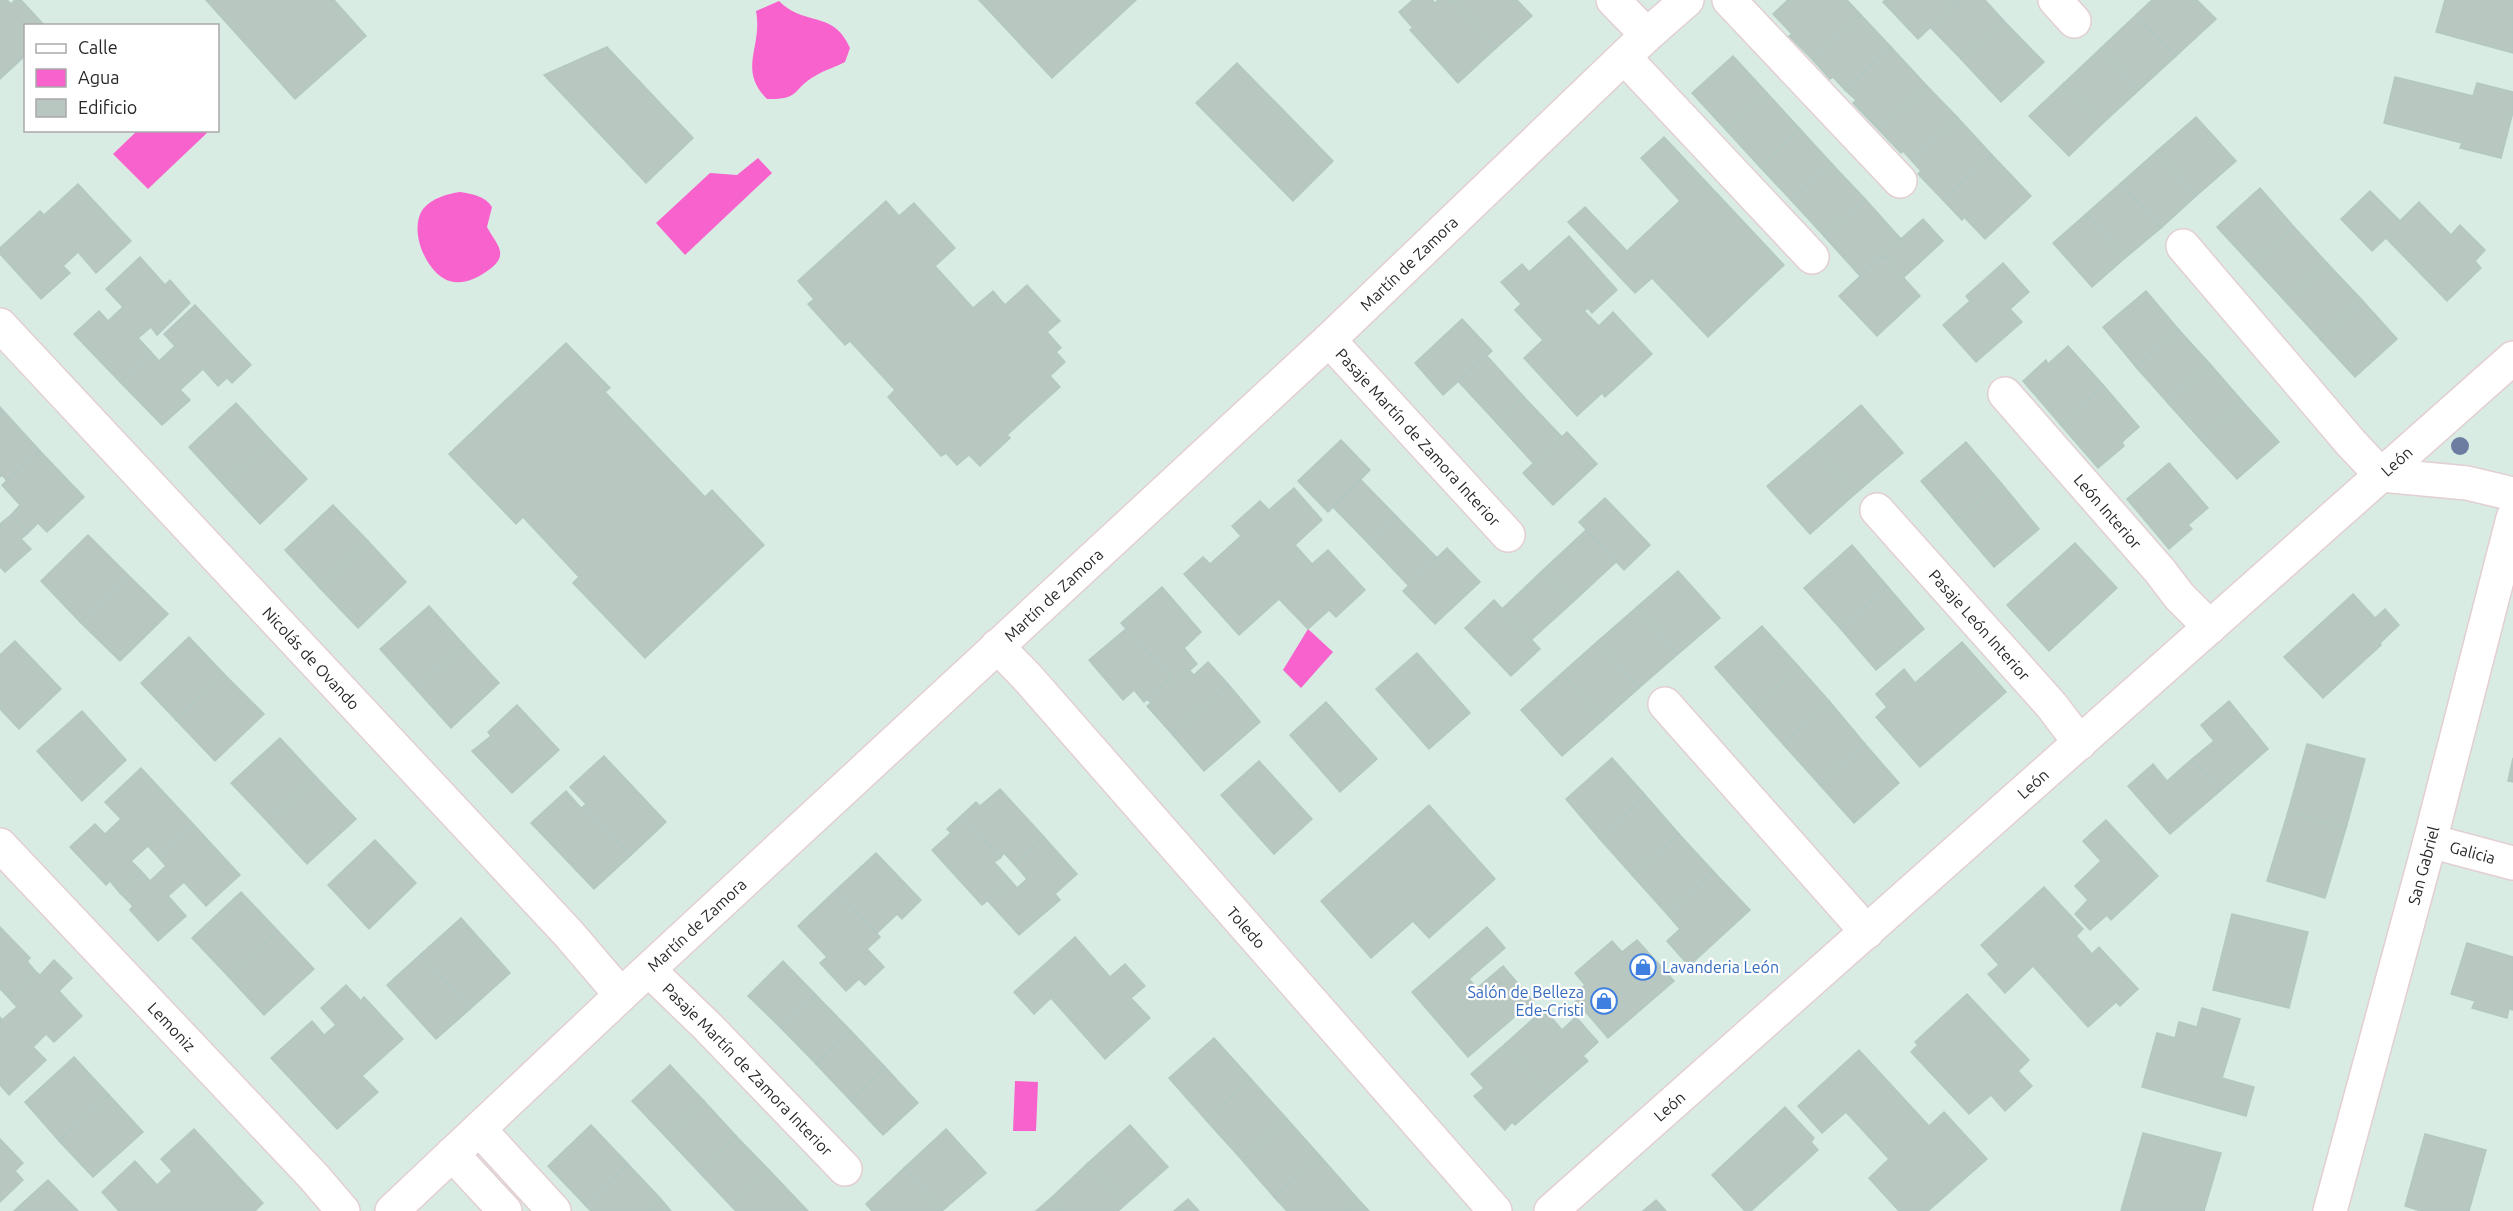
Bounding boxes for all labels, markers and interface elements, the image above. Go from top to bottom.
legend [24,24,219,132]
text: Calle [78,37,118,57]
text: Agua [78,67,120,87]
text: Edificio [78,97,137,117]
street label: Martín de Zamora [1356,213,1461,314]
street label: Pasaje Martín de Zamora Interior [1332,345,1504,530]
street label: León [2377,443,2416,480]
street label: León Interior [2070,470,2145,552]
street label: Martín de Zamora [1000,545,1107,645]
street label: Pasaje León Interior [1925,566,2034,684]
street label: Nicolás de Ovando [259,603,363,713]
street label: León [2014,765,2052,802]
street label: San Gabriel [2404,824,2442,907]
street label: Galicia [2448,838,2497,867]
street label: Martín de Zamora [644,875,750,975]
street label: Toledo [1223,903,1269,952]
shop icon: Lavanderia León [1628,952,1658,982]
place label: Lavanderia León [1662,958,1779,976]
street label: Pasaje Martín de Zamora Interior [659,979,836,1159]
place label: Salón de Belleza Ede-Cristi [1467,983,1584,1019]
shop icon: Salón de Belleza Ede-Cristi [1589,986,1619,1016]
street label: Lemoniz [144,998,199,1055]
street label: León [1650,1088,1688,1125]

